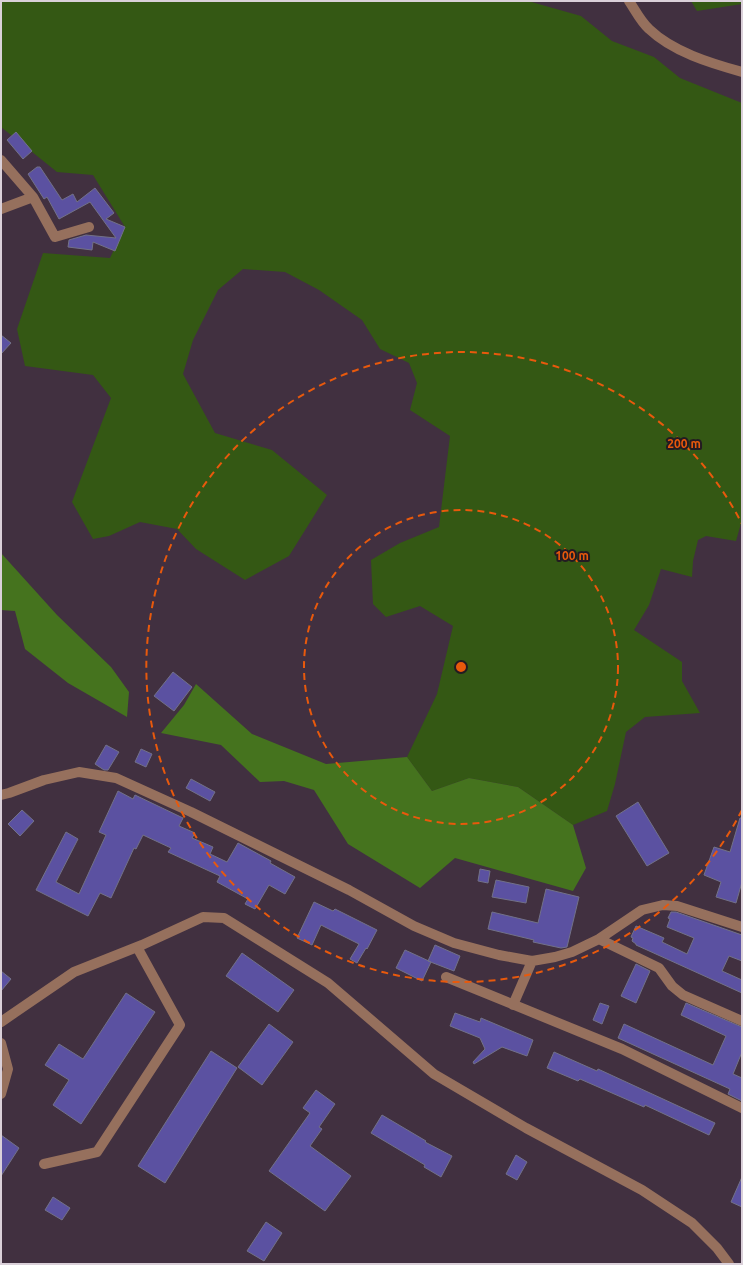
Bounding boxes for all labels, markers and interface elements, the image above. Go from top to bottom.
text: 200 m [667,437,701,450]
text: 100 m [555,549,589,562]
centre of rings [454,660,468,674]

